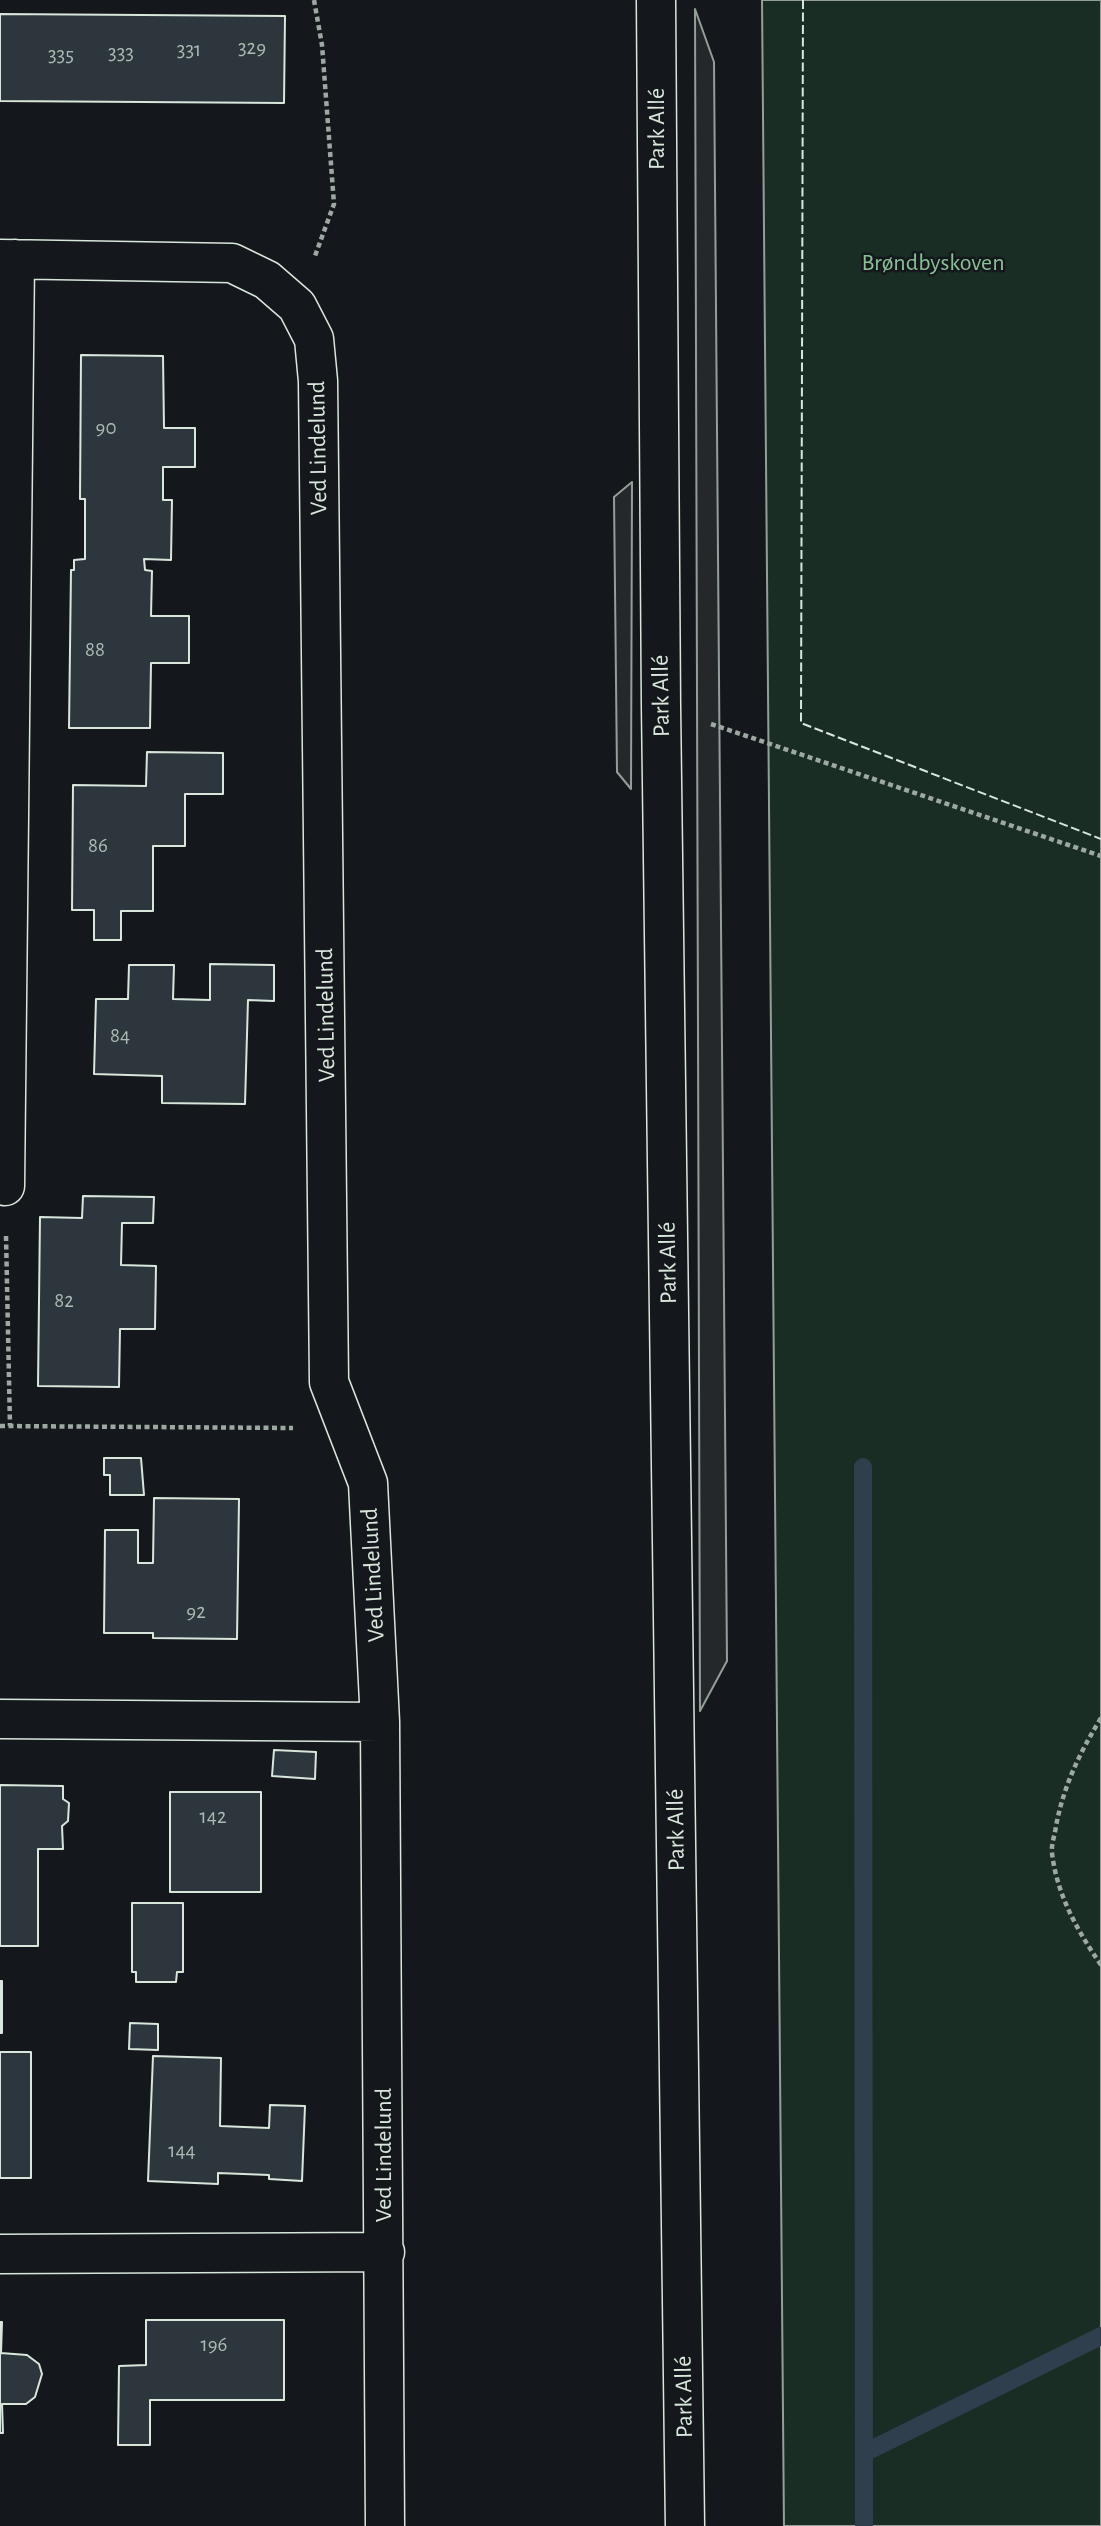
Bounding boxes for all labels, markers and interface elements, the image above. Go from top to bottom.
house number: 329 [238,35,266,61]
house number: 331 [177,37,201,63]
house number: 333 [108,40,134,66]
house number: 335 [48,42,74,68]
street label: Park Allé [643,88,671,170]
park label: Brøndbyskoven [861,249,1005,277]
street label: Ved Lindelund [302,381,334,515]
house number: 90 [96,415,116,441]
house number: 88 [85,637,105,663]
street label: Park Allé [646,655,676,737]
house number: 86 [88,833,108,859]
street label: Ved Lindelund [310,948,342,1082]
house number: 84 [110,1023,130,1049]
street label: Park Allé [653,1222,683,1304]
house number: 82 [54,1288,74,1314]
street label: Ved Lindelund [355,1507,391,1643]
house number: 92 [186,1599,206,1625]
street label: Park Allé [661,1789,691,1871]
house number: 142 [200,1804,226,1830]
street label: Ved Lindelund [370,2088,398,2222]
house number: 144 [168,2138,196,2164]
house number: 196 [201,2332,227,2358]
street label: Park Allé [669,2356,699,2438]

